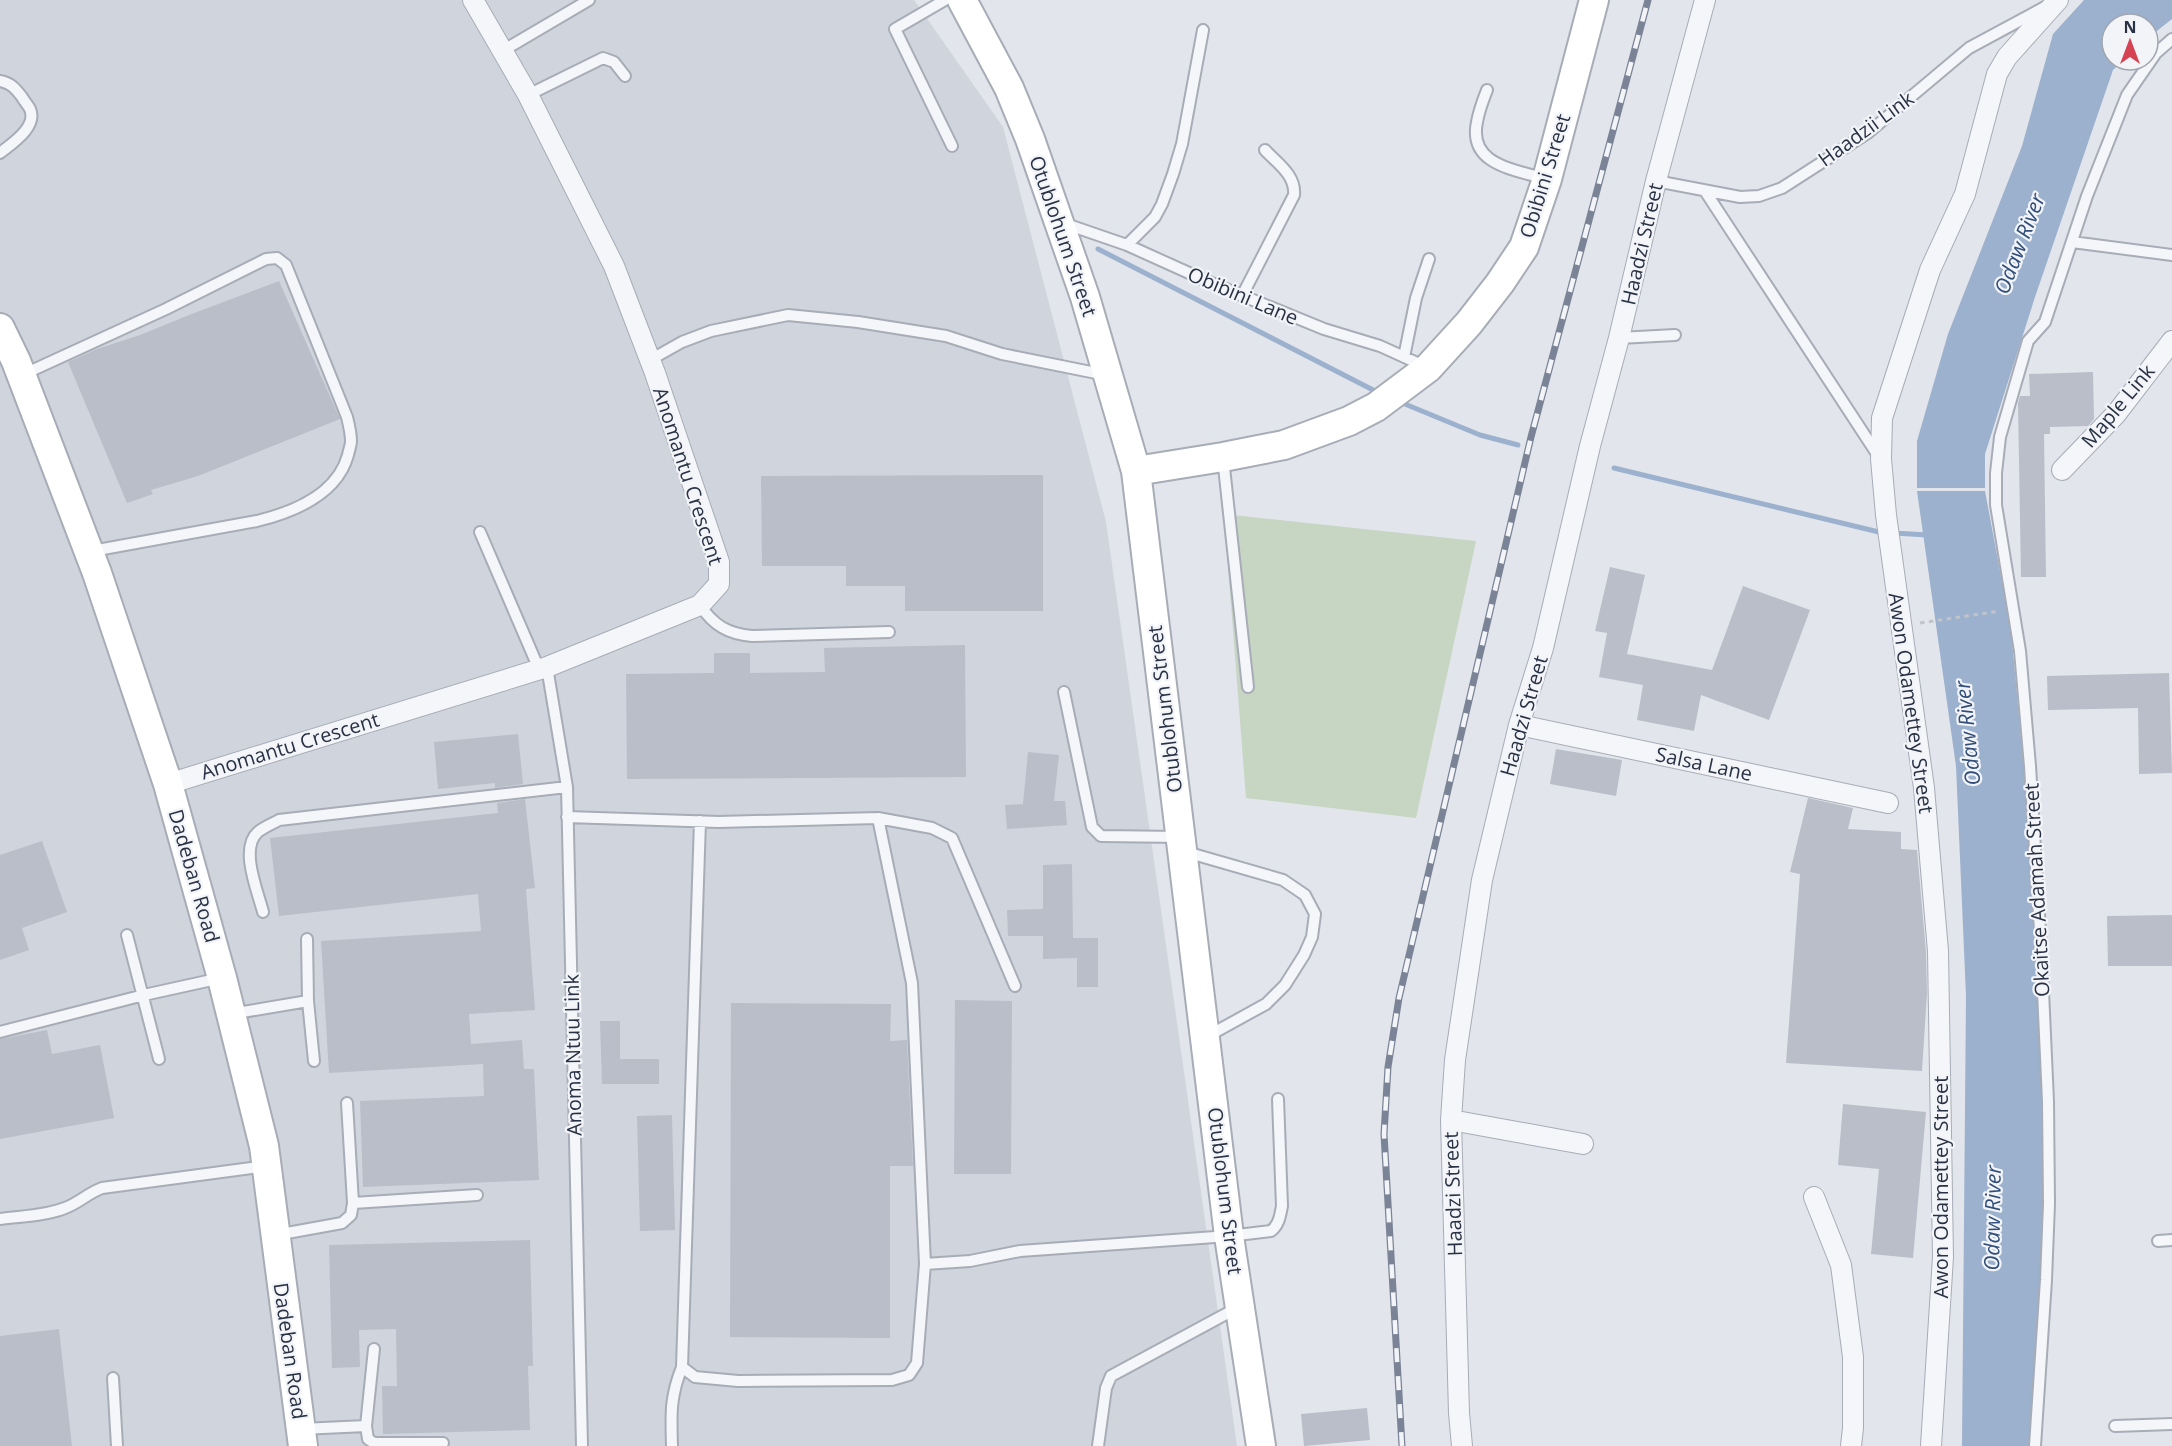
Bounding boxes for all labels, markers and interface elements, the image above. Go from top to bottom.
north arrow [2100,12,2160,72]
text: N [2123,16,2137,38]
street label: Haadzii Link [1812,84,1919,172]
street label: Obibini Street [1513,110,1576,241]
street label: Otublohum Street [1023,152,1104,320]
street label: Haadzi Street [1614,180,1669,308]
water label: Odaw River [1987,189,2051,298]
street label: Obibini Lane [1184,260,1303,331]
street label: Maple Link [2075,358,2161,453]
street label: Anomantu Crescent [647,384,730,568]
street label: Awon Odamettey Street [1883,591,1940,815]
street label: Otublohum Street [1141,624,1188,794]
street label: Haadzi Street [1493,652,1554,780]
water label: Odaw River [1948,679,1986,787]
street label: Anomantu Crescent [197,706,382,786]
street label: Salsa Lane [1653,740,1755,787]
street label: Okaitse Adamah Street [2017,782,2056,998]
street label: Dadeban Road [163,806,226,946]
street label: Anoma Ntuu Link [558,973,587,1136]
street label: Awon Odamettey Street [1927,1076,1954,1298]
street label: Otublohum Street [1202,1106,1249,1276]
street label: Haadzi Street [1437,1131,1468,1257]
water label: Odaw River [1977,1164,2007,1271]
street label: Dadeban Road [268,1281,313,1421]

